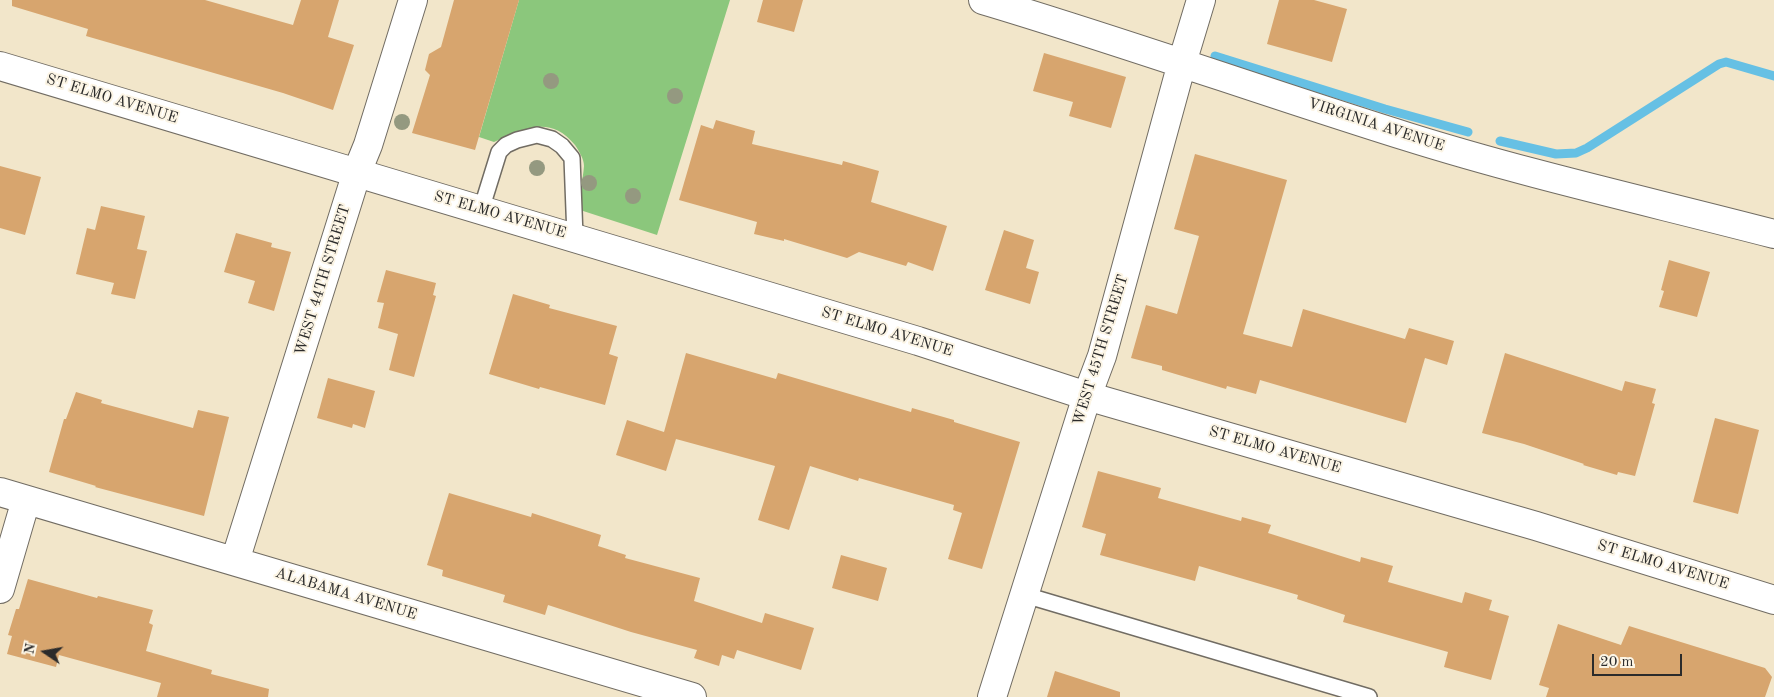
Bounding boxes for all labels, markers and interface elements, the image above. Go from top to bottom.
street label: ST ELMO AVENUE [44,70,180,128]
street label: VIRGINIA AVENUE [1305,94,1447,156]
street label: ST ELMO AVENUE [432,188,568,242]
street label: WEST 44TH STREET [291,202,355,358]
street label: WEST 45TH STREET [1069,272,1133,428]
street label: ST ELMO AVENUE [819,303,955,361]
street label: ST ELMO AVENUE [1207,423,1343,477]
street label: ST ELMO AVENUE [1595,536,1731,594]
street label: ALABAMA AVENUE [273,564,419,624]
north arrow [20,627,70,677]
text: N [22,642,38,656]
scale bar [1594,644,1684,676]
text: 20 m [1600,655,1634,670]

